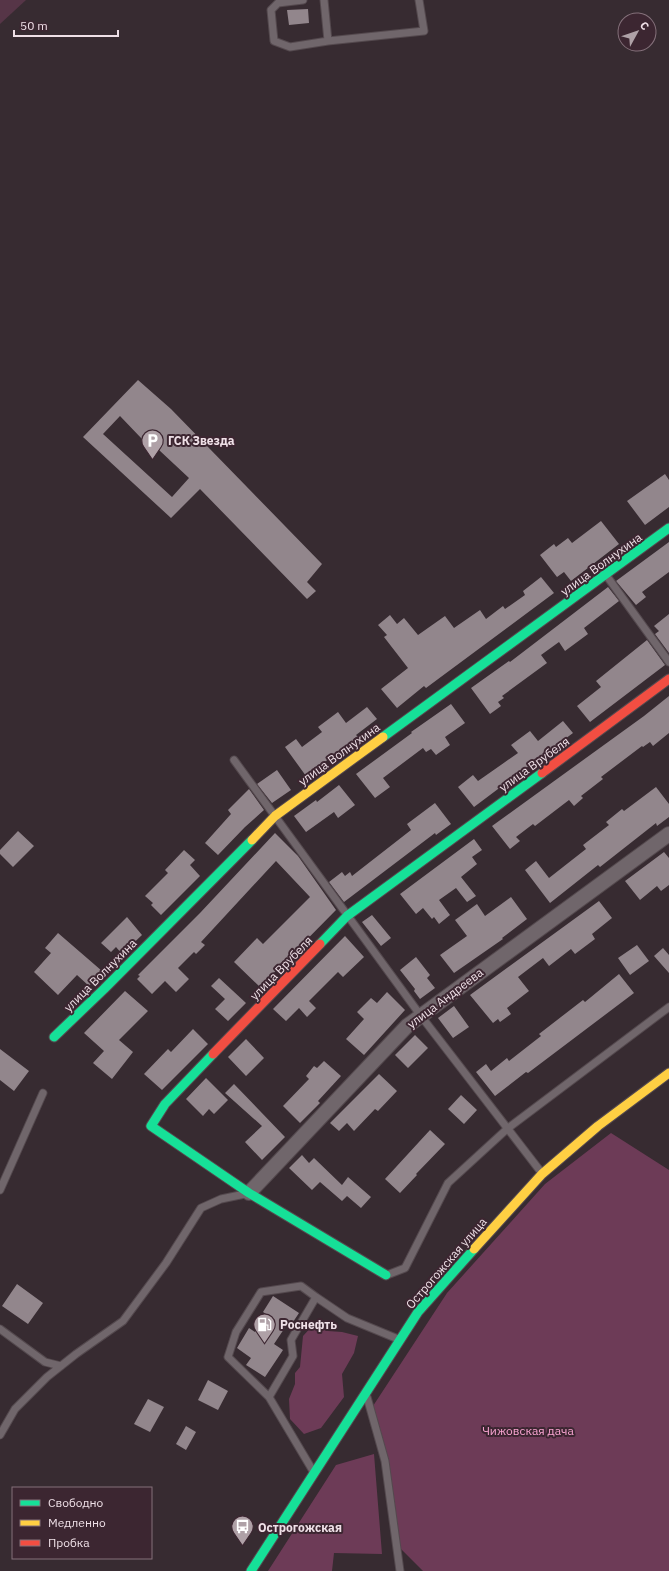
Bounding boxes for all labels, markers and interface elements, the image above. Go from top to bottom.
scale bar [14,12,118,38]
north arrow [617,12,657,52]
text: 50 m [20,18,48,33]
text: С [637,18,652,33]
parking icon: ГСК Звезда [139,427,165,460]
place label: ГСК Звезда [168,433,235,448]
street label: улица Волнухина [557,529,645,599]
street label: улица Волнухина [295,719,383,789]
street label: улица Врубеля [496,733,572,795]
street label: улица Врубеля [247,933,315,1003]
street label: улица Волнухина [60,935,140,1015]
street label: улица Андреева [404,964,486,1031]
street label: Острогожская улица [402,1214,490,1312]
fuel station icon: Роснефть [251,1311,277,1344]
place label: Роснефть [280,1317,337,1332]
park label: Чижовская дача [482,1423,574,1438]
legend [12,1487,152,1559]
text: Свободно [48,1495,104,1510]
bus stop icon: Острогожская [229,1514,255,1547]
text: Медленно [48,1515,106,1530]
place label: Острогожская [258,1520,342,1535]
text: Пробка [48,1535,90,1550]

